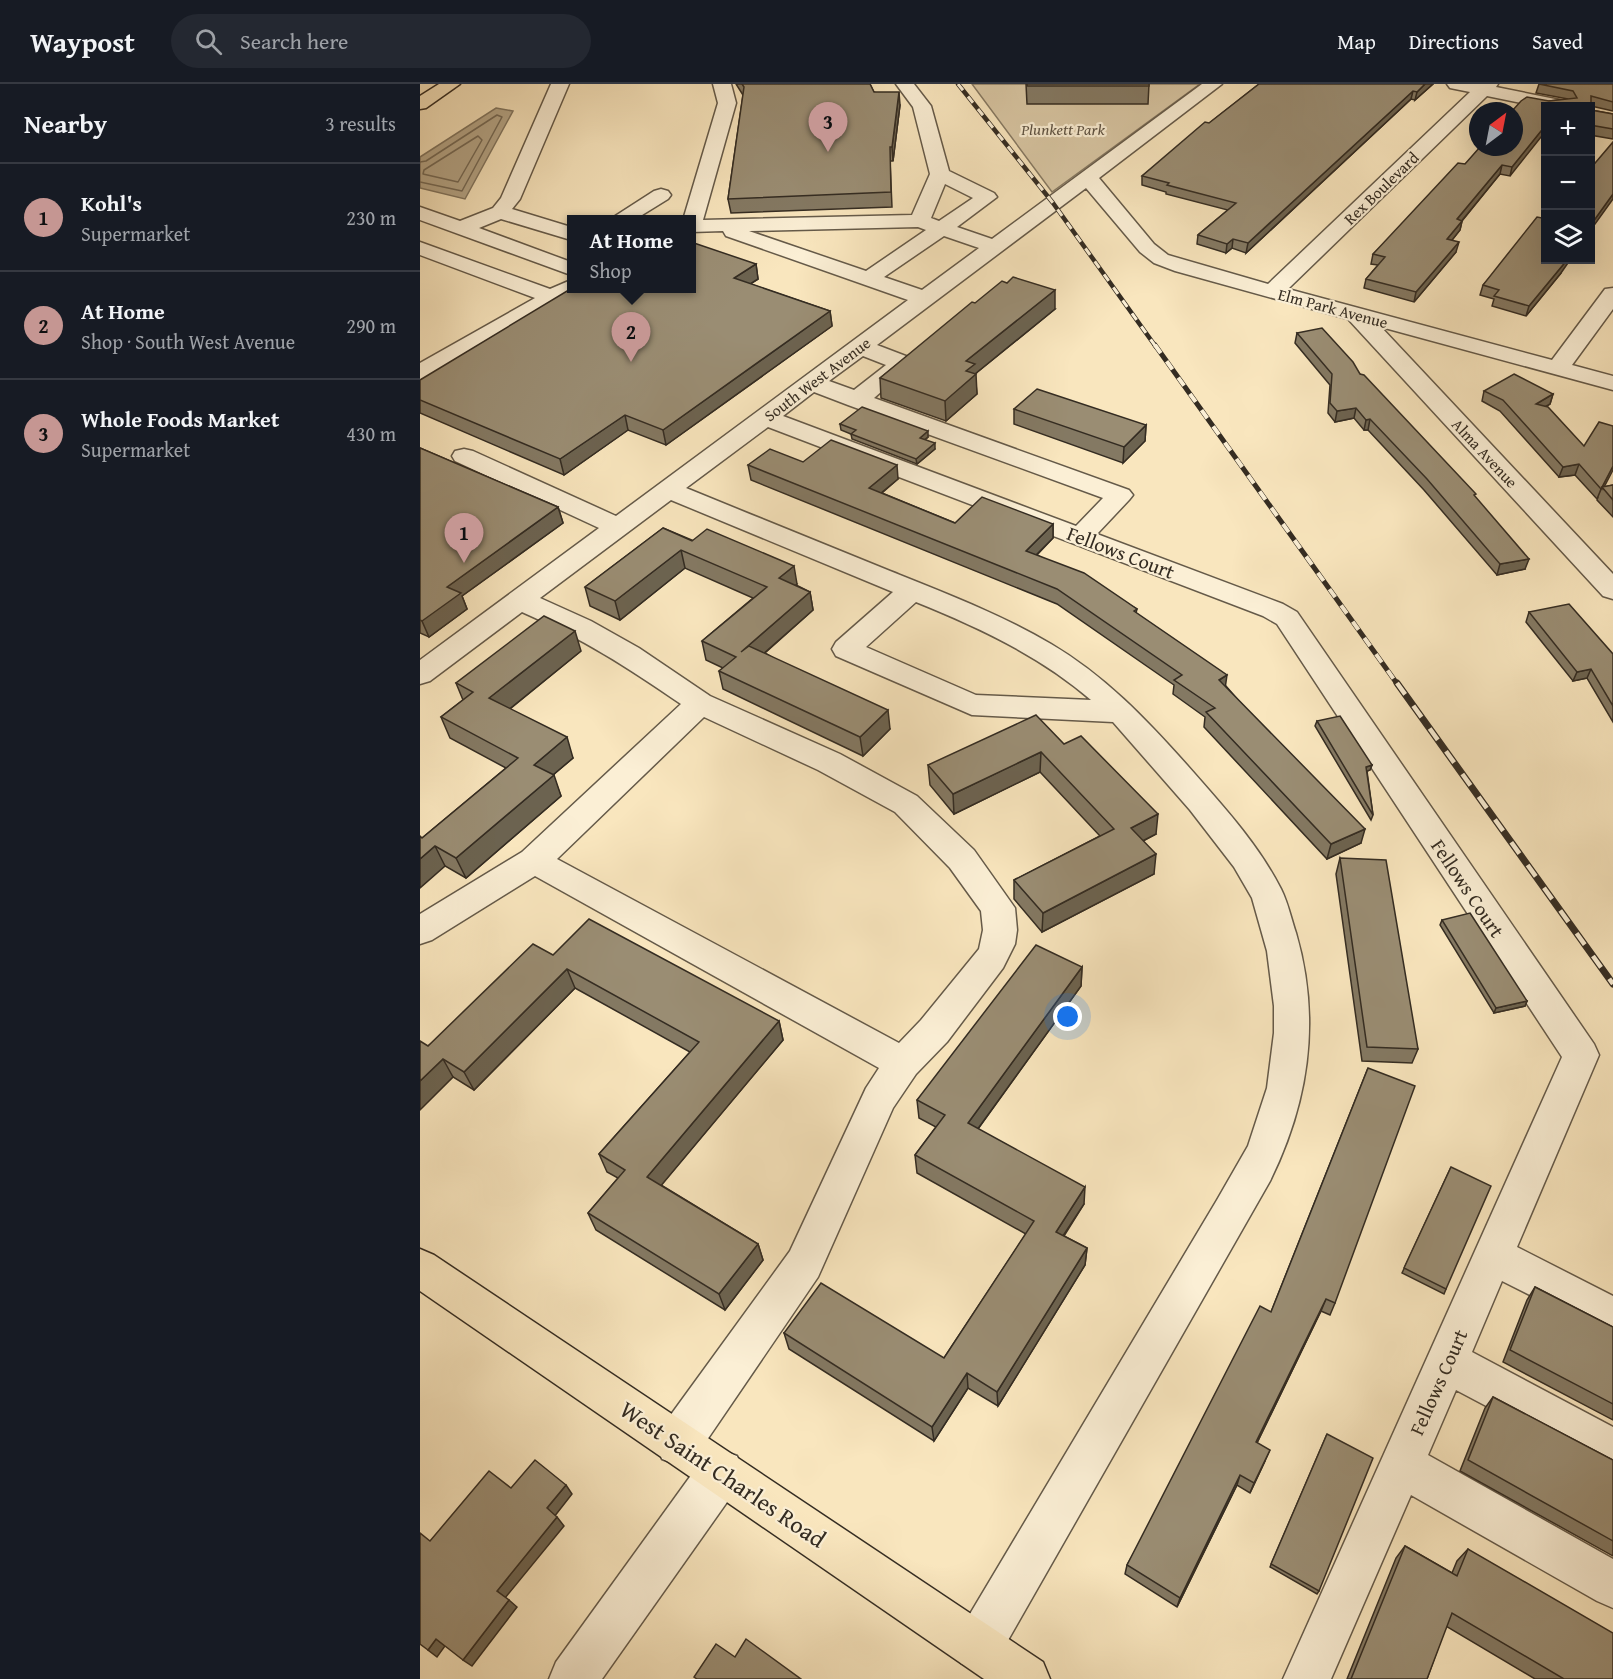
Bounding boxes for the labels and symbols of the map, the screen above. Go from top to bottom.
north arrow [1469,102,1523,156]
pin: 3 [808,103,848,152]
park label: Plunkett Park [1020,117,1105,141]
street label: Rex Boulevard [1338,146,1424,230]
street label: Elm Park Avenue [1275,282,1391,334]
pin: 2 [612,312,650,362]
street label: South West Avenue [759,331,875,427]
street label: Alma Avenue [1446,413,1524,493]
pin: 1 [444,514,483,563]
street label: Fellows Court [1063,518,1179,586]
street label: Fellows Court [1424,833,1512,943]
your location [1053,1002,1082,1031]
street label: Fellows Court [1402,1324,1474,1440]
street label: West Saint Charles Road [613,1392,833,1556]

